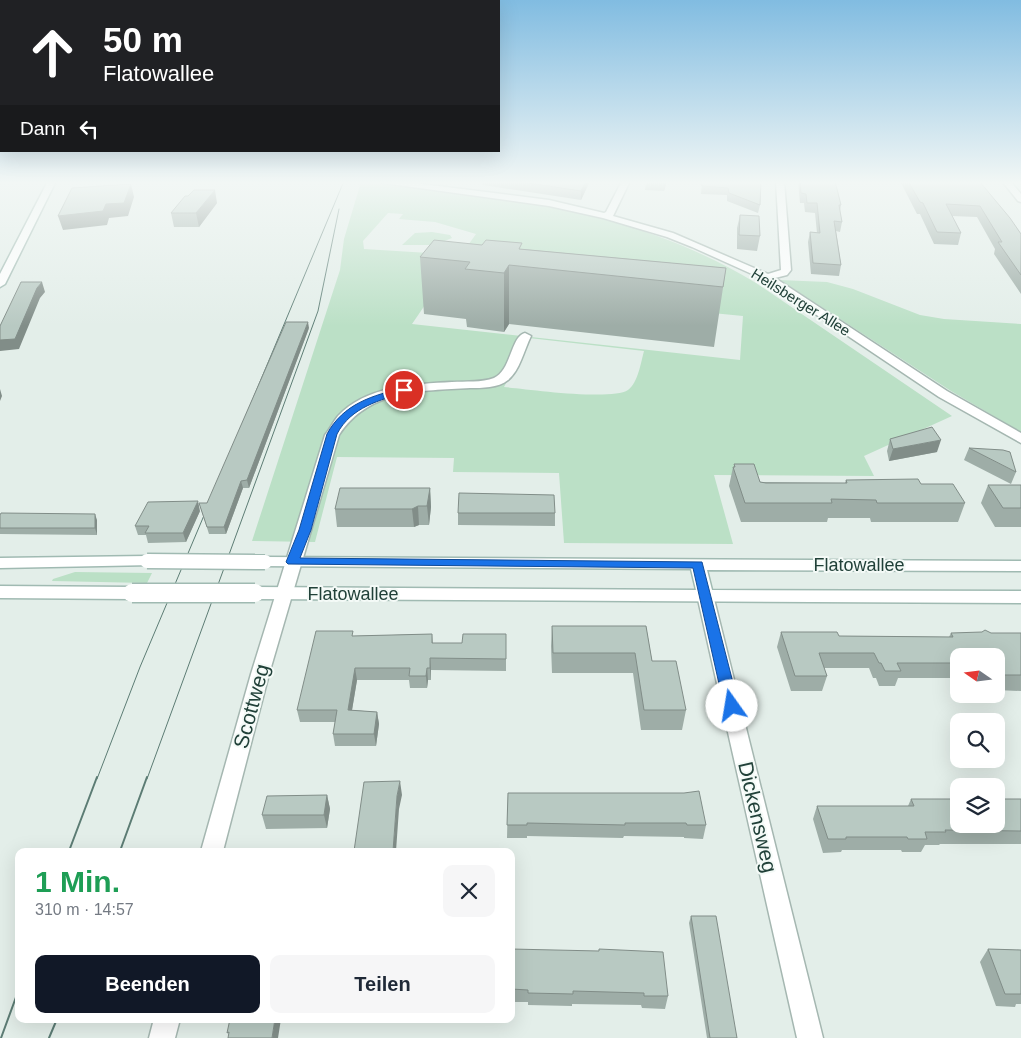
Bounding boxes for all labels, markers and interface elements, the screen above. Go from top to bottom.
icon: ahead [20,20,85,85]
text: 50 m [103,20,183,59]
text: Flatowallee [103,61,214,86]
icon: left [75,115,103,143]
text: Dann [20,118,65,139]
street label: Heilsberger Allee [748,265,854,339]
pin [383,369,425,411]
icon: arrive [390,376,418,404]
street label: Flatowallee [813,555,905,575]
street label: Flatowallee [307,584,399,604]
north arrow [950,648,1005,702]
map controls [950,648,1005,833]
street label: Scottweg [229,661,273,751]
position arrow [705,679,757,731]
button: search [950,713,1005,768]
street label: Dickensweg [734,759,782,875]
button: layers [950,778,1005,833]
text: 1 Min. [35,865,120,898]
button: close [443,865,495,917]
text: 310 m · 14:57 [35,901,134,918]
button: Beenden [35,955,260,1013]
button: Teilen [270,955,495,1013]

